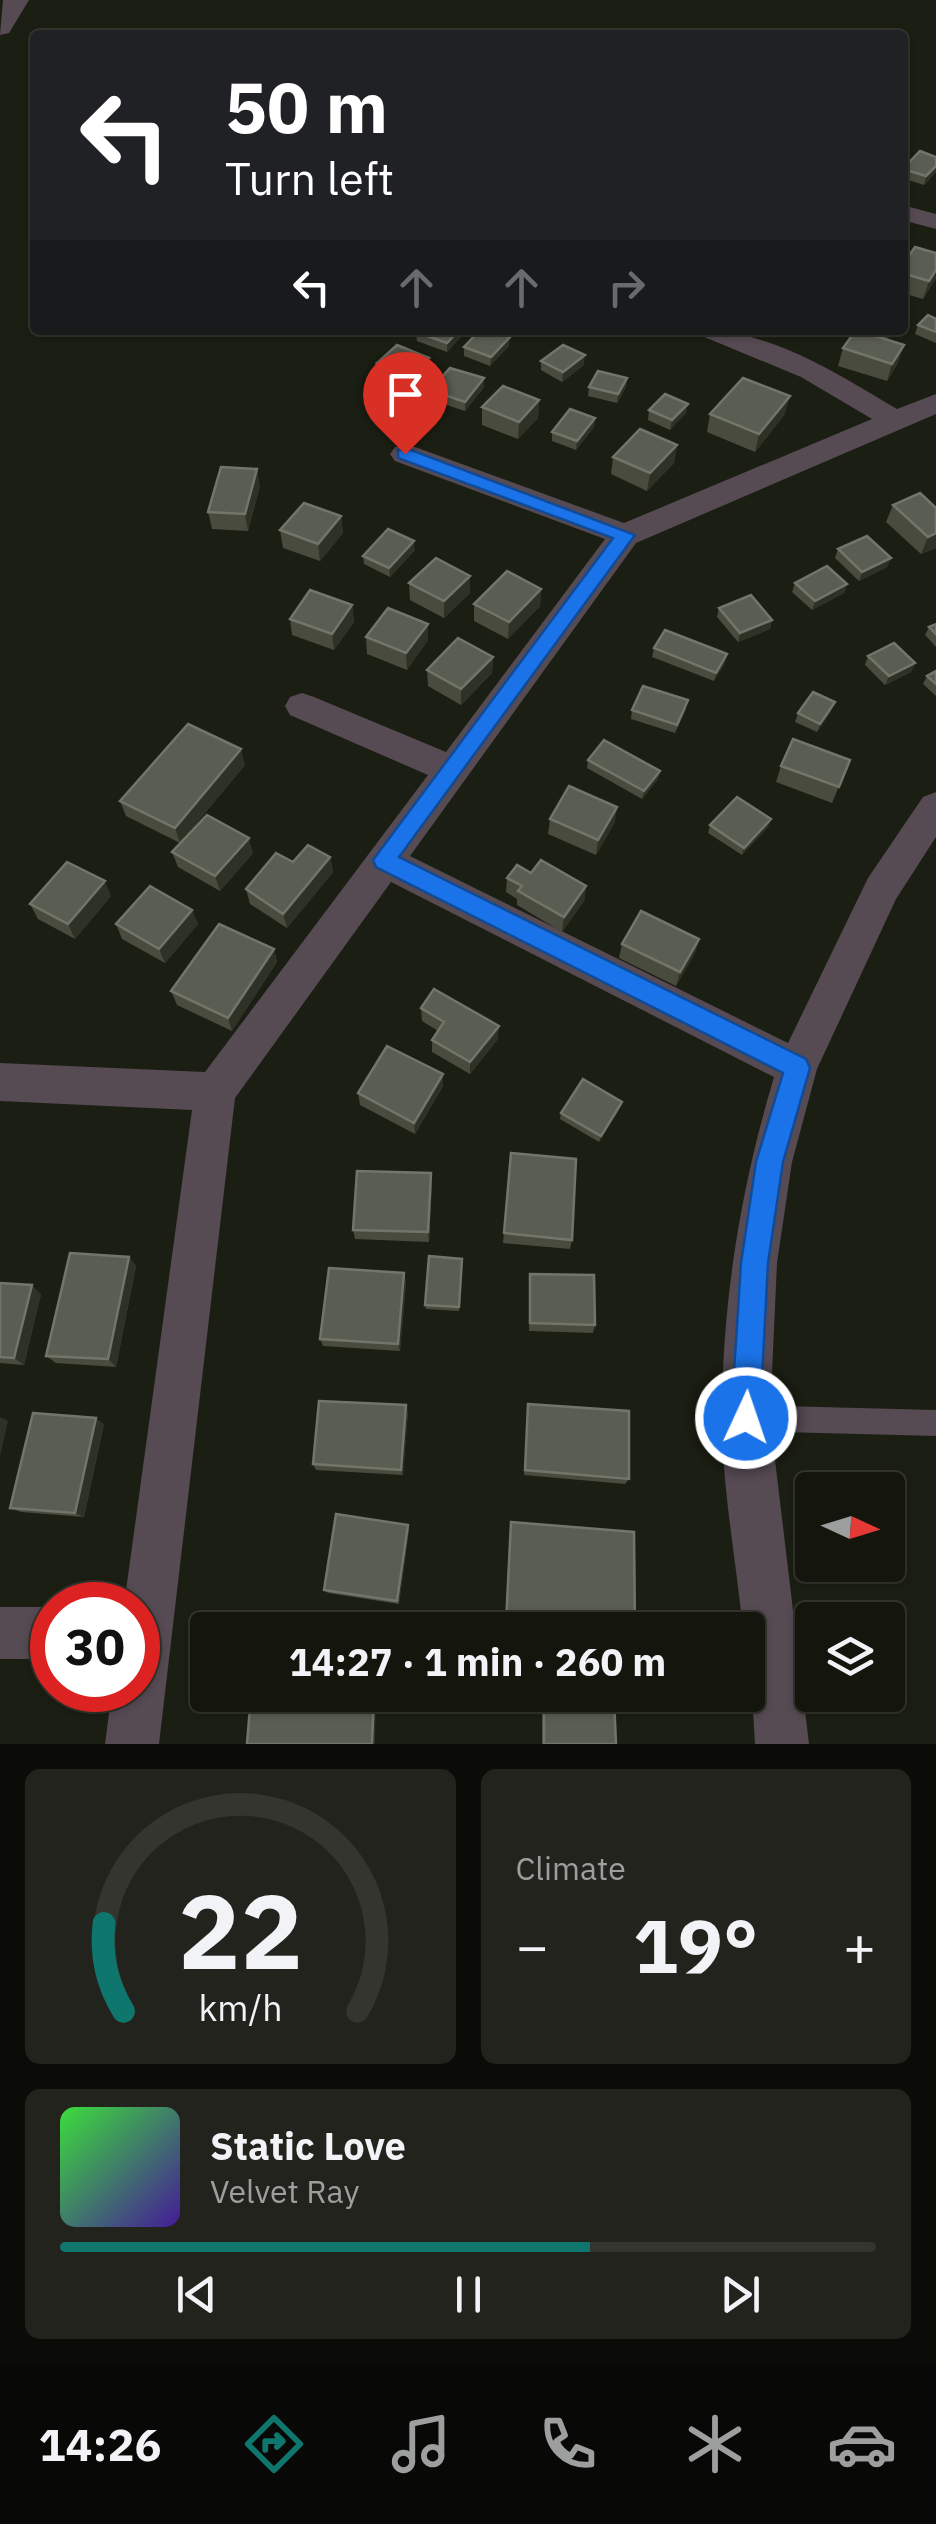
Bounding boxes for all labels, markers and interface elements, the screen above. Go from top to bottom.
text: 50 m [225,61,388,152]
icon: left [60,70,190,200]
text: Turn left [225,149,394,207]
icon: left [284,260,339,315]
icon: ahead [389,260,444,315]
icon: ahead [494,260,549,315]
icon: right [599,260,654,315]
pin [363,352,448,455]
icon: arrive [378,367,433,422]
position arrow [694,1366,798,1470]
north arrow [795,1472,905,1582]
map controls [795,1472,905,1712]
speed limit sign: 30 [30,1582,160,1712]
button: layers [795,1602,905,1712]
text: 14:27 · 1 min · 260 m [289,1637,666,1686]
text: Climate [516,1847,626,1889]
text: 22 [178,1862,303,1998]
text: 19° [633,1896,758,1994]
text: − [516,1910,549,1981]
text: + [843,1910,876,1981]
text: km/h [198,1984,282,2031]
text: Static Love [210,2121,406,2170]
text: Velvet Ray [210,2170,359,2212]
icon: previous [169,2267,224,2322]
icon: pause [441,2267,496,2322]
icon: next [713,2267,768,2322]
icon: directions [239,2409,309,2479]
icon: music [386,2409,456,2479]
icon: phone [533,2409,603,2479]
icon: climate [680,2409,750,2479]
icon: car [827,2409,897,2479]
text: 14:26 [39,2415,161,2473]

